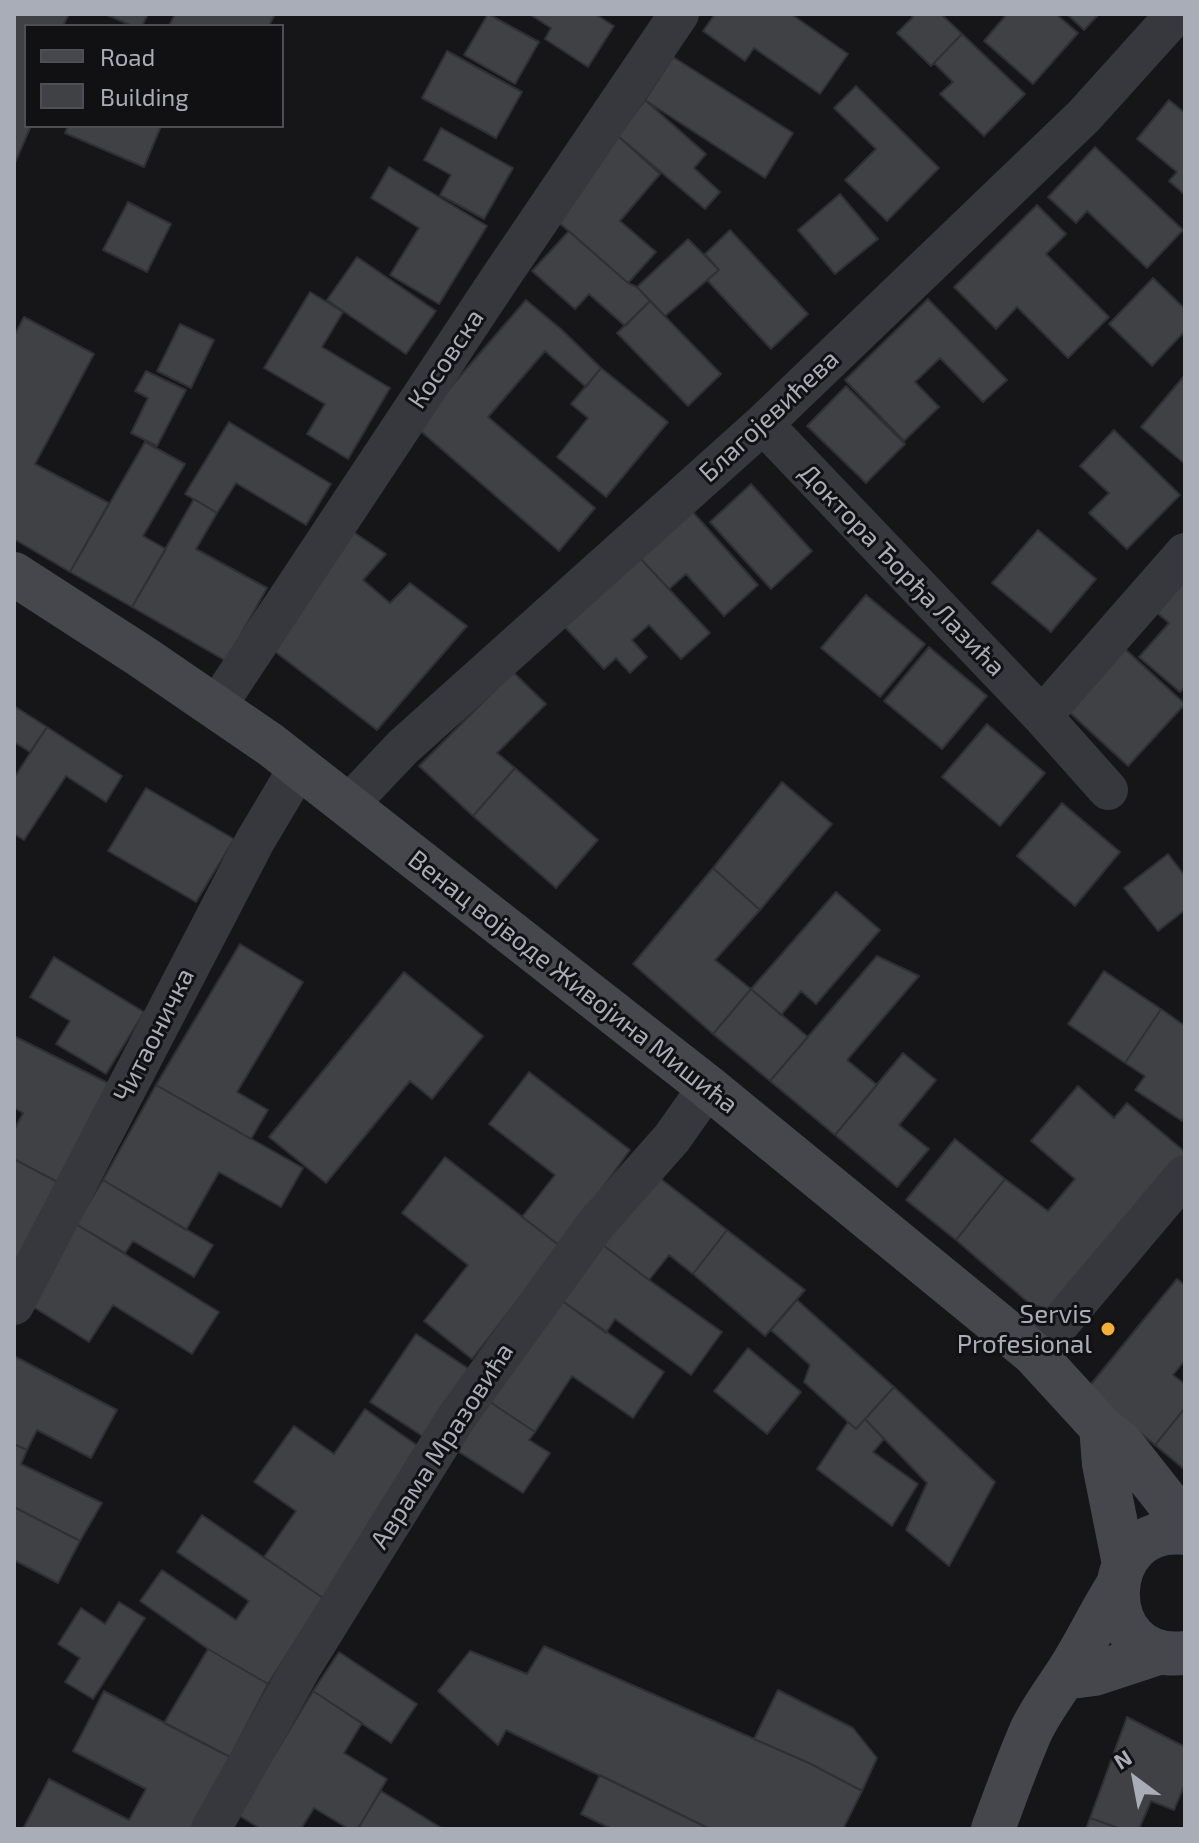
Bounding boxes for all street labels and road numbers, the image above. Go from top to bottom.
street label: Косовска [401,303,491,415]
street label: Благојевићева [693,343,845,489]
street label: Доктора Ђорђа Лазића [792,457,1012,683]
street label: Венац војводе Живојина Мишића [402,844,744,1120]
street label: Читаоничка [107,963,201,1107]
street label: Аврама Мразовића [364,1337,520,1555]

